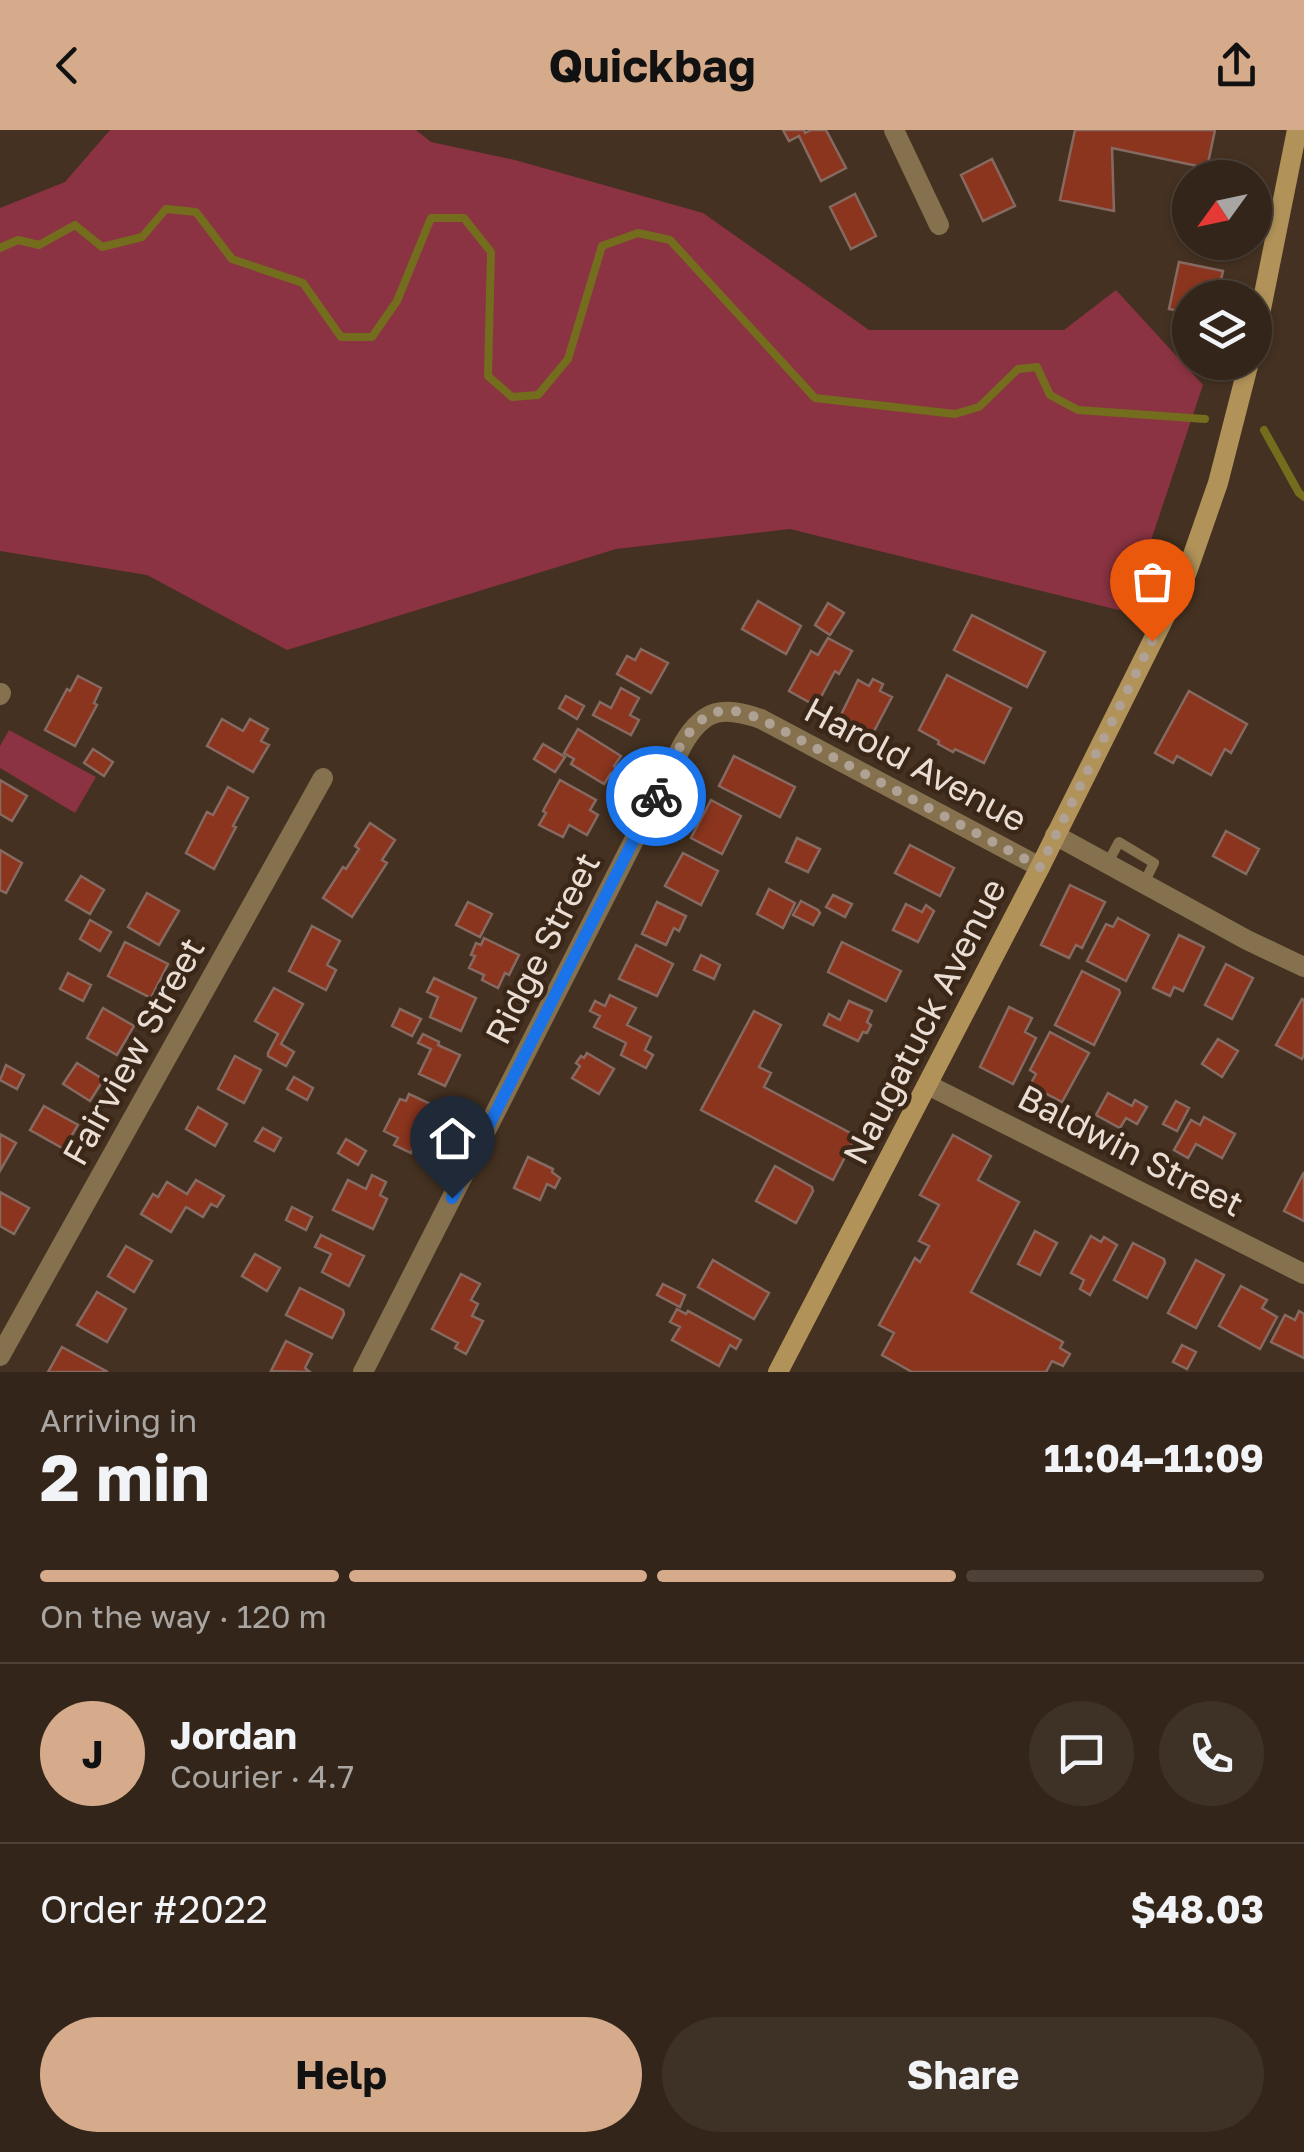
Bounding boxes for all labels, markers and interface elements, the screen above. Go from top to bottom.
icon: back [40,38,95,93]
text: Quickbag [548,38,756,92]
icon: share [1209,38,1264,93]
north arrow [1172,160,1272,260]
map controls [1172,160,1272,380]
button: layers [1172,280,1272,380]
pin [1110,539,1195,642]
icon: bag [1125,554,1180,609]
street label: Harold Avenue [798,688,1034,840]
courier [606,746,706,846]
icon: bike [629,769,684,824]
street label: Ridge Street [476,845,608,1051]
street label: Naugatuck Avenue [834,871,1014,1171]
street label: Fairview Street [53,930,213,1172]
street label: Baldwin Street [1011,1075,1251,1225]
pin [410,1096,495,1199]
icon: home [425,1111,480,1166]
text: Arriving in [40,1401,197,1439]
text: 11:04–11:09 [1044,1435,1264,1480]
text: 2 min [40,1437,210,1515]
text: On the way · 120 m [40,1597,327,1635]
button: chat [1029,1701,1134,1806]
button: phone [1159,1701,1264,1806]
text: Jordan [170,1712,297,1757]
text: J [82,1731,103,1776]
text: Courier · 4.7 [170,1757,354,1795]
text: Order #2022 [40,1886,268,1931]
text: $48.03 [1130,1886,1264,1931]
button: Help [40,2017,642,2132]
button: Share [662,2017,1264,2132]

